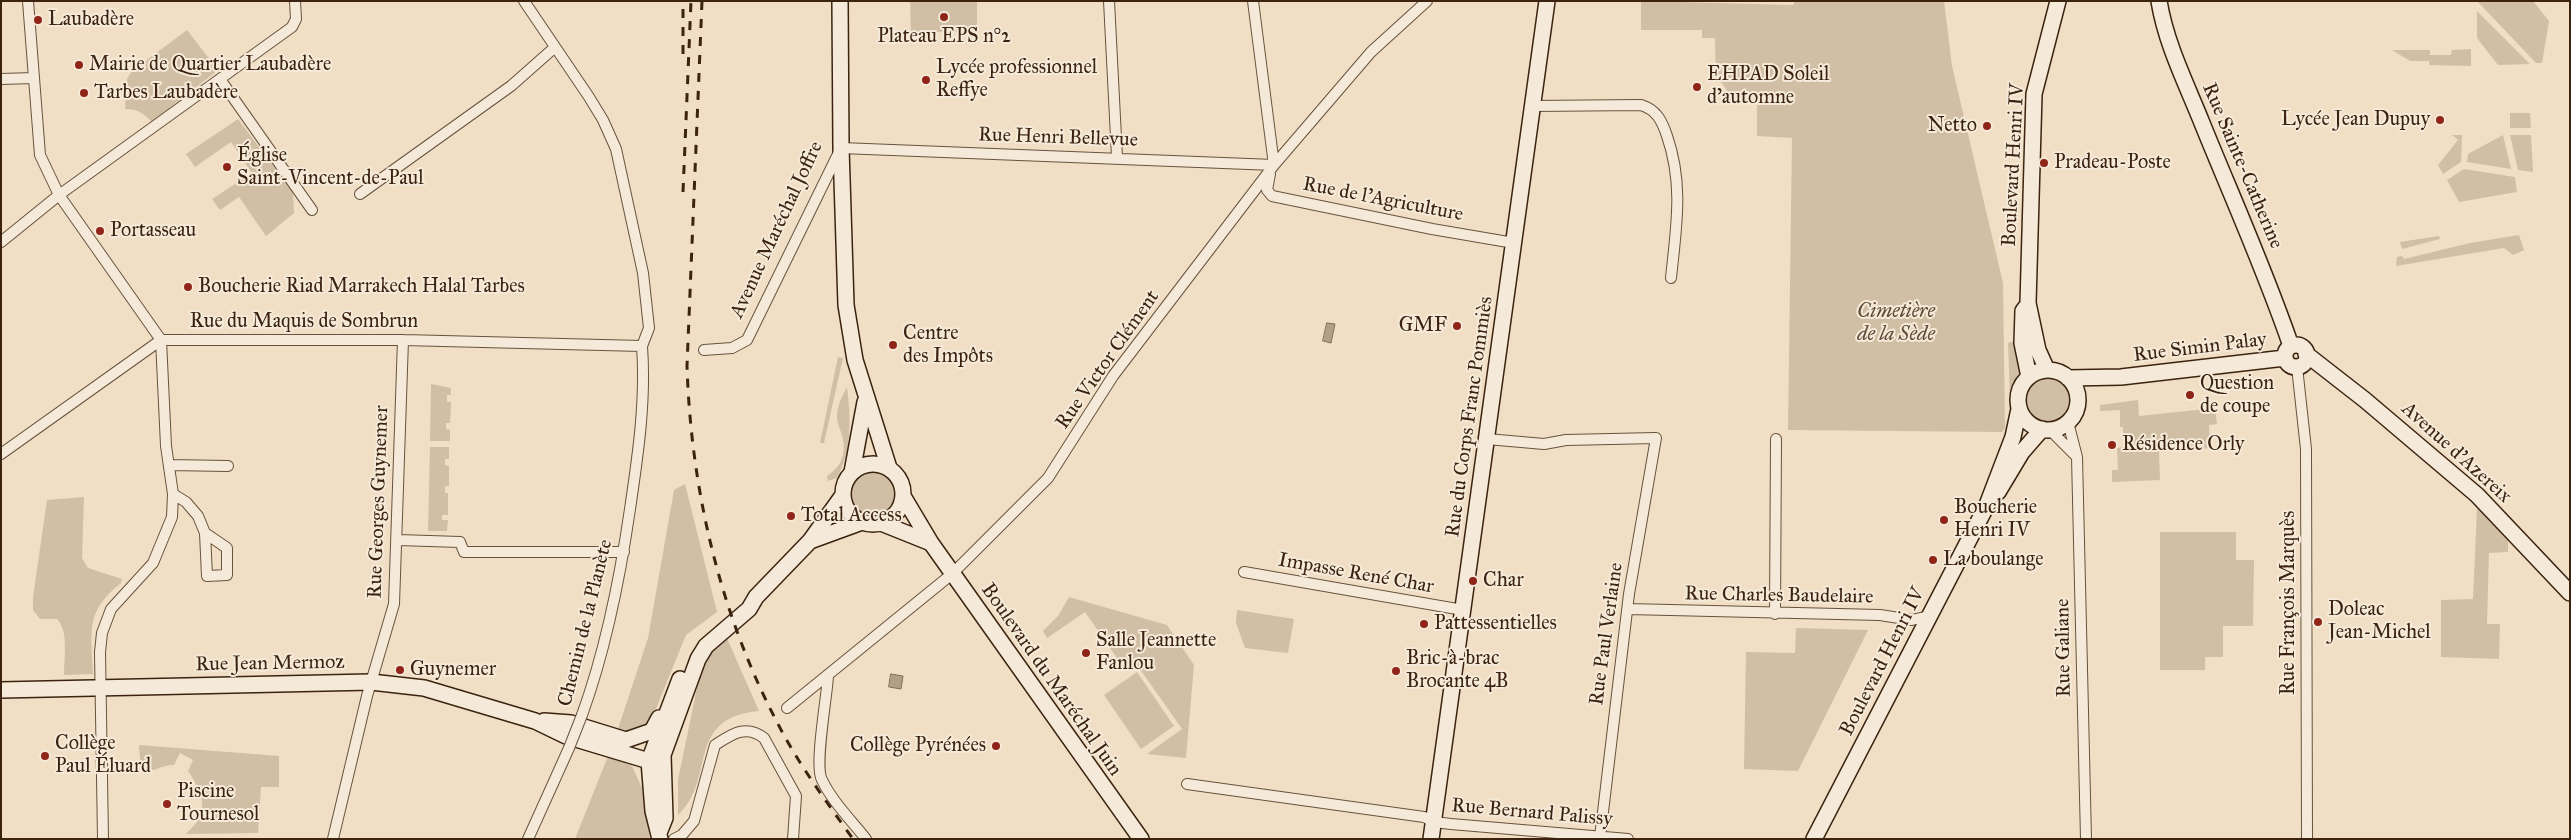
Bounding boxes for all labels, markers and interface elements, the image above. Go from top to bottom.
place label: Laubadère [48,8,134,32]
marker: Plateau EPS n°2 [938,11,950,23]
marker: Laubadère [32,14,44,26]
place label: Plateau EPS n°2 [877,25,1011,49]
place label: Mairie de Quartier Laubadère [89,53,331,77]
place label: Lycée professionnel Reffye [936,56,1097,103]
marker: Mairie de Quartier Laubadère [73,59,85,71]
place label: EHPAD Soleil d'automne [1707,63,1829,110]
marker: Lycée professionnel Reffye [920,74,932,86]
street label: Rue Sainte-Catherine [2196,80,2288,252]
place label: Tarbes Laubadère [94,81,238,105]
marker: EHPAD Soleil d'automne [1691,81,1703,93]
street label: Boulevard Henri IV [1998,83,2030,247]
marker: Tarbes Laubadère [78,87,90,99]
place label: Lycée Jean Dupuy [2281,108,2430,132]
place label: Netto [1928,114,1977,138]
marker: Lycée Jean Dupuy [2434,114,2446,126]
marker: Netto [1981,120,1993,132]
street label: Rue Henri Bellevue [978,123,1138,153]
street label: Avenue Maréchal Joffre [725,138,829,322]
place label: Église Saint-Vincent-de-Paul [237,144,424,191]
place label: Pradeau-Poste [2054,151,2171,175]
marker: Pradeau-Poste [2038,157,2050,169]
marker: Église Saint-Vincent-de-Paul [221,161,233,173]
street label: Rue de l'Agriculture [1301,173,1465,227]
place label: Portasseau [110,219,196,243]
marker: Portasseau [94,225,106,237]
place label: Boucherie Riad Marrakech Halal Tarbes [198,275,525,299]
marker: Boucherie Riad Marrakech Halal Tarbes [182,281,194,293]
street label: Rue Victor Clément [1051,286,1165,434]
street label: Rue du Corps Franc Pommiès [1441,295,1499,539]
park label: Cimetière de la Sède [1857,300,1935,347]
street label: Rue du Maquis de Sombrun [190,310,418,334]
place label: GMF [1399,314,1447,338]
marker: GMF [1451,320,1463,332]
place label: Centre des Impôts [903,322,993,369]
street label: Rue Simin Palay [2132,328,2268,368]
marker: Centre des Impôts [887,339,899,351]
place label: Question de coupe [2200,372,2274,419]
marker: Question de coupe [2184,389,2196,401]
street label: Avenue d'Azereix [2396,397,2516,509]
street label: Rue Georges Guynemer [364,405,394,599]
place label: Résidence Orly [2122,433,2244,457]
marker: Résidence Orly [2106,439,2118,451]
place label: Boucherie Henri IV [1954,496,2037,543]
place label: Total Access [801,504,902,528]
marker: Total Access [785,510,797,522]
street label: Rue François Marquès [2277,511,2301,695]
marker: Boucherie Henri IV [1938,514,1950,526]
street label: Chemin de la Planète [554,537,618,709]
place label: La boulange [1943,548,2043,572]
street label: Impasse René Char [1276,549,1436,599]
marker: La boulange [1927,554,1939,566]
street label: Rue Paul Verlaine [1585,561,1629,707]
place label: Char [1483,569,1524,593]
marker: Char [1467,575,1479,587]
street label: Boulevard du Maréchal Juin [975,579,1127,781]
street label: Rue Charles Baudelaire [1684,582,1874,610]
street label: Boulevard Henri IV [1835,584,1931,740]
street label: Rue Galiane [2051,598,2077,698]
place label: Doleac Jean-Michel [2328,598,2431,645]
place label: Pattessentielles [1434,612,1557,636]
marker: Doleac Jean-Michel [2312,616,2324,628]
marker: Pattessentielles [1418,618,1430,630]
place label: Salle Jeannette Fanlou [1096,629,1216,676]
marker: Salle Jeannette Fanlou [1080,647,1092,659]
place label: Bric-à-brac Brocante 4B [1406,647,1508,694]
street label: Rue Jean Mermoz [195,651,345,677]
place label: Guynemer [410,658,496,682]
marker: Guynemer [394,664,406,676]
marker: Bric-à-brac Brocante 4B [1390,665,1402,677]
place label: Collège Paul Éluard [55,732,151,779]
place label: Collège Pyrénées [850,734,986,758]
marker: Collège Pyrénées [990,740,1002,752]
marker: Collège Paul Éluard [39,750,51,762]
place label: Piscine Tournesol [177,780,259,827]
street label: Rue Bernard Palissy [1450,794,1614,832]
marker: Piscine Tournesol [161,798,173,810]

